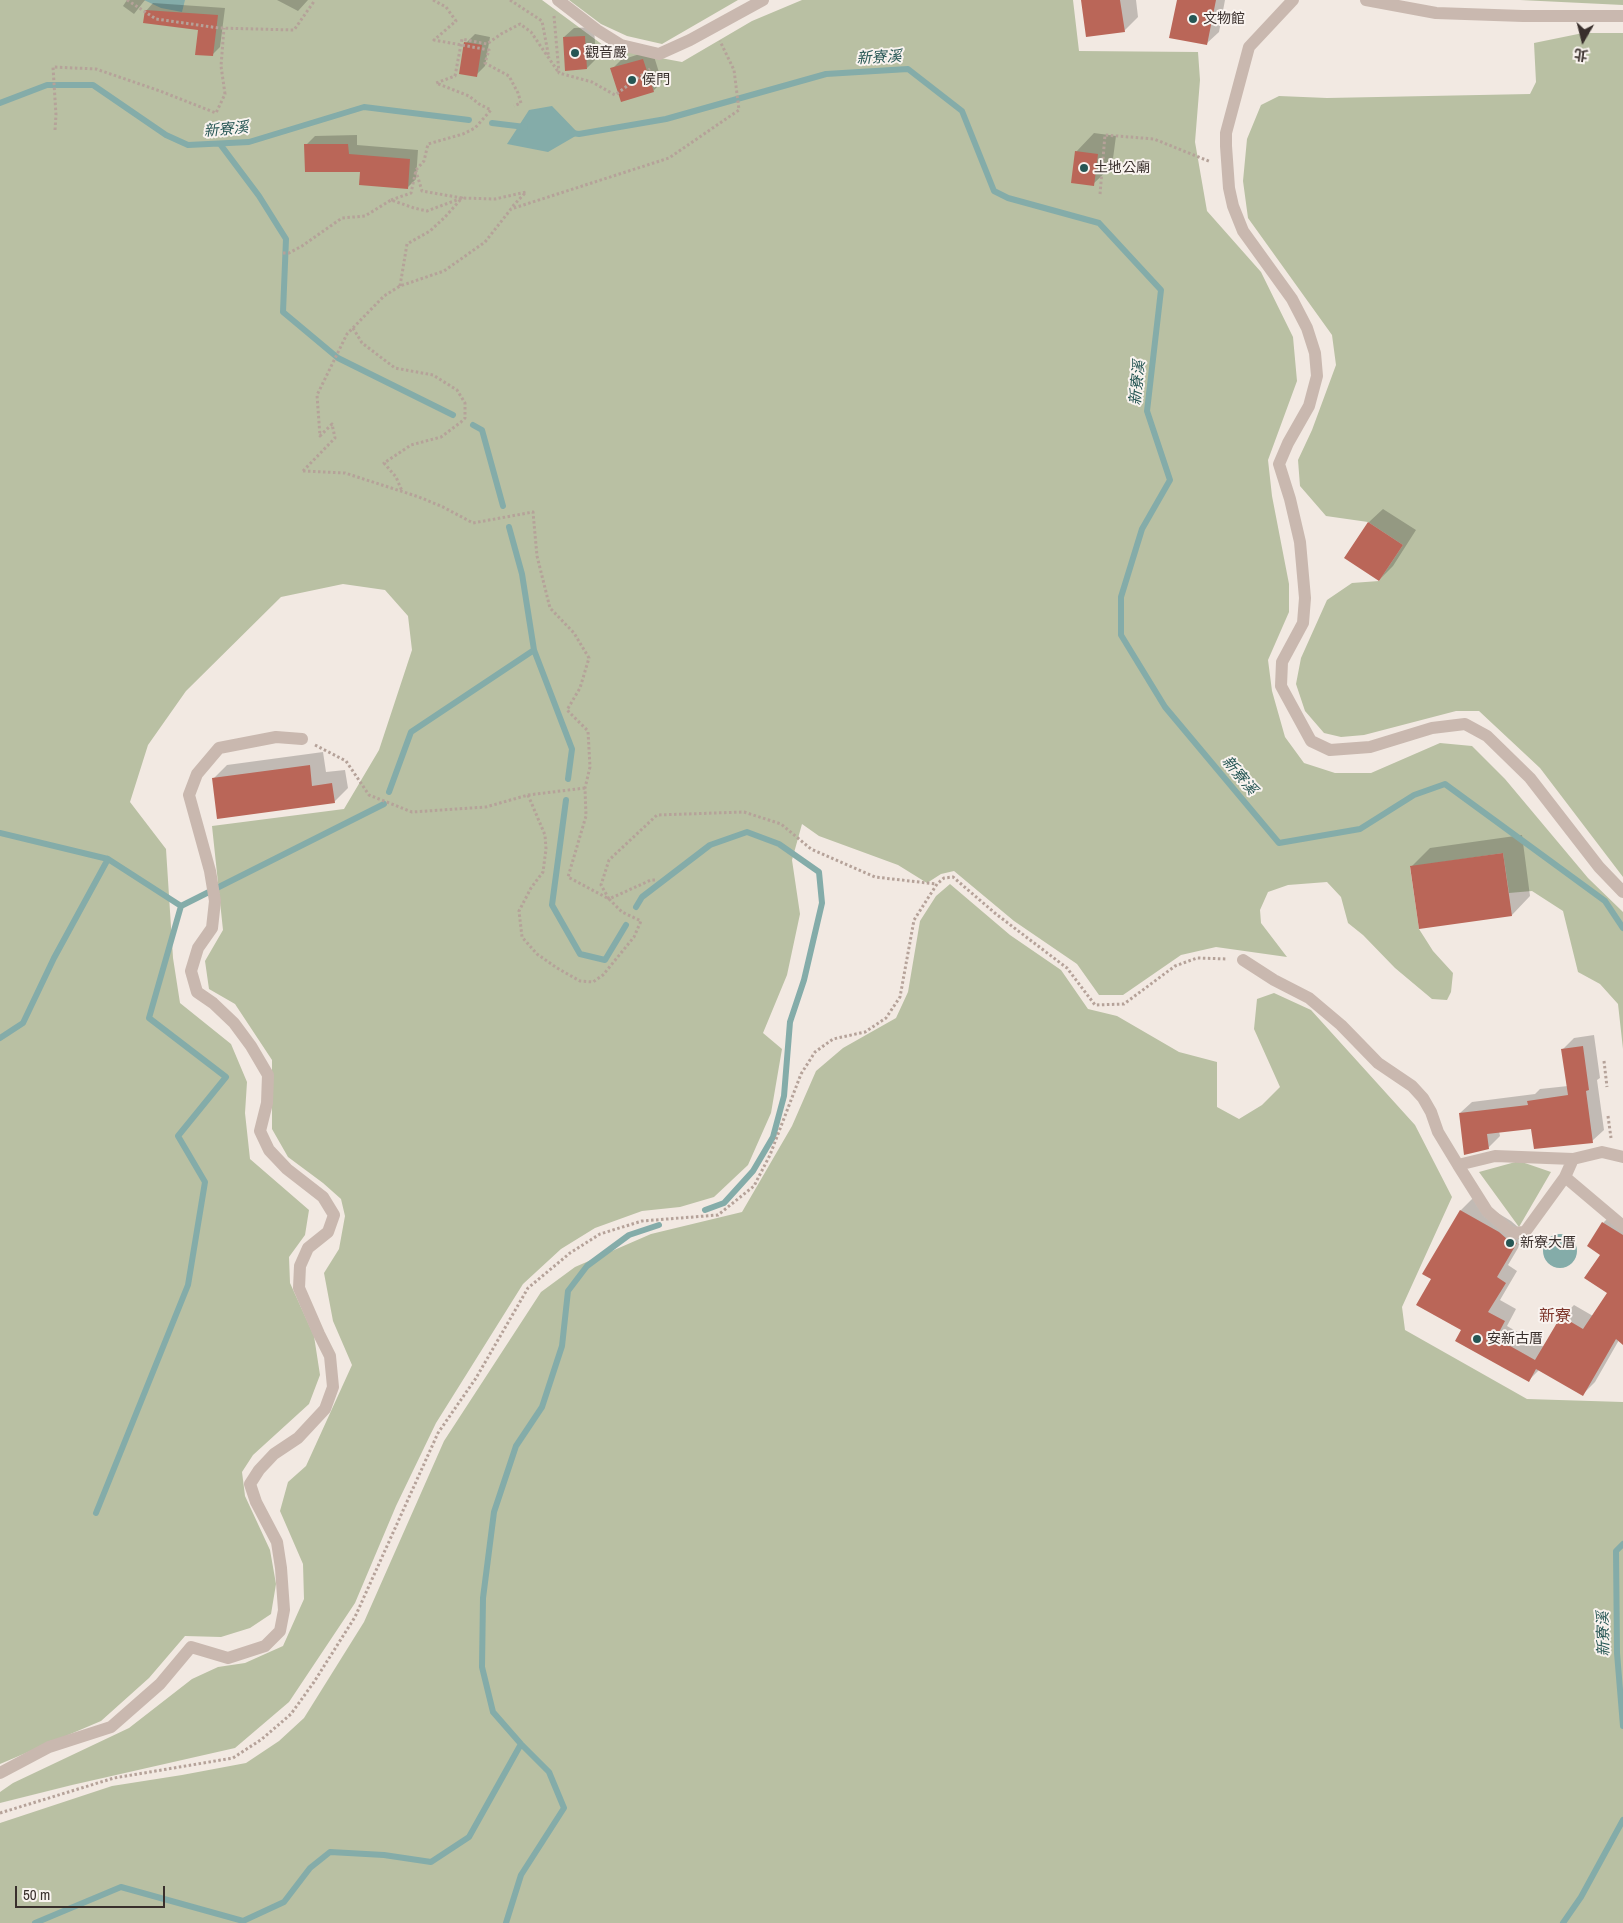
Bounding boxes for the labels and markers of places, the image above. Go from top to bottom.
place label: 文物館 [1203,11,1245,27]
marker: 文物館 [1187,13,1199,25]
place label: 觀音嚴 [585,45,627,61]
marker: 觀音嚴 [569,47,581,59]
place label: 侯門 [642,72,670,88]
marker: 侯門 [626,74,638,86]
place label: 土地公廟 [1094,160,1150,176]
marker: 土地公廟 [1078,162,1090,174]
place label: 新寮大厝 [1520,1235,1576,1251]
marker: 新寮大厝 [1504,1237,1516,1249]
place label: 安新古厝 [1487,1331,1543,1347]
marker: 安新古厝 [1471,1333,1483,1345]

